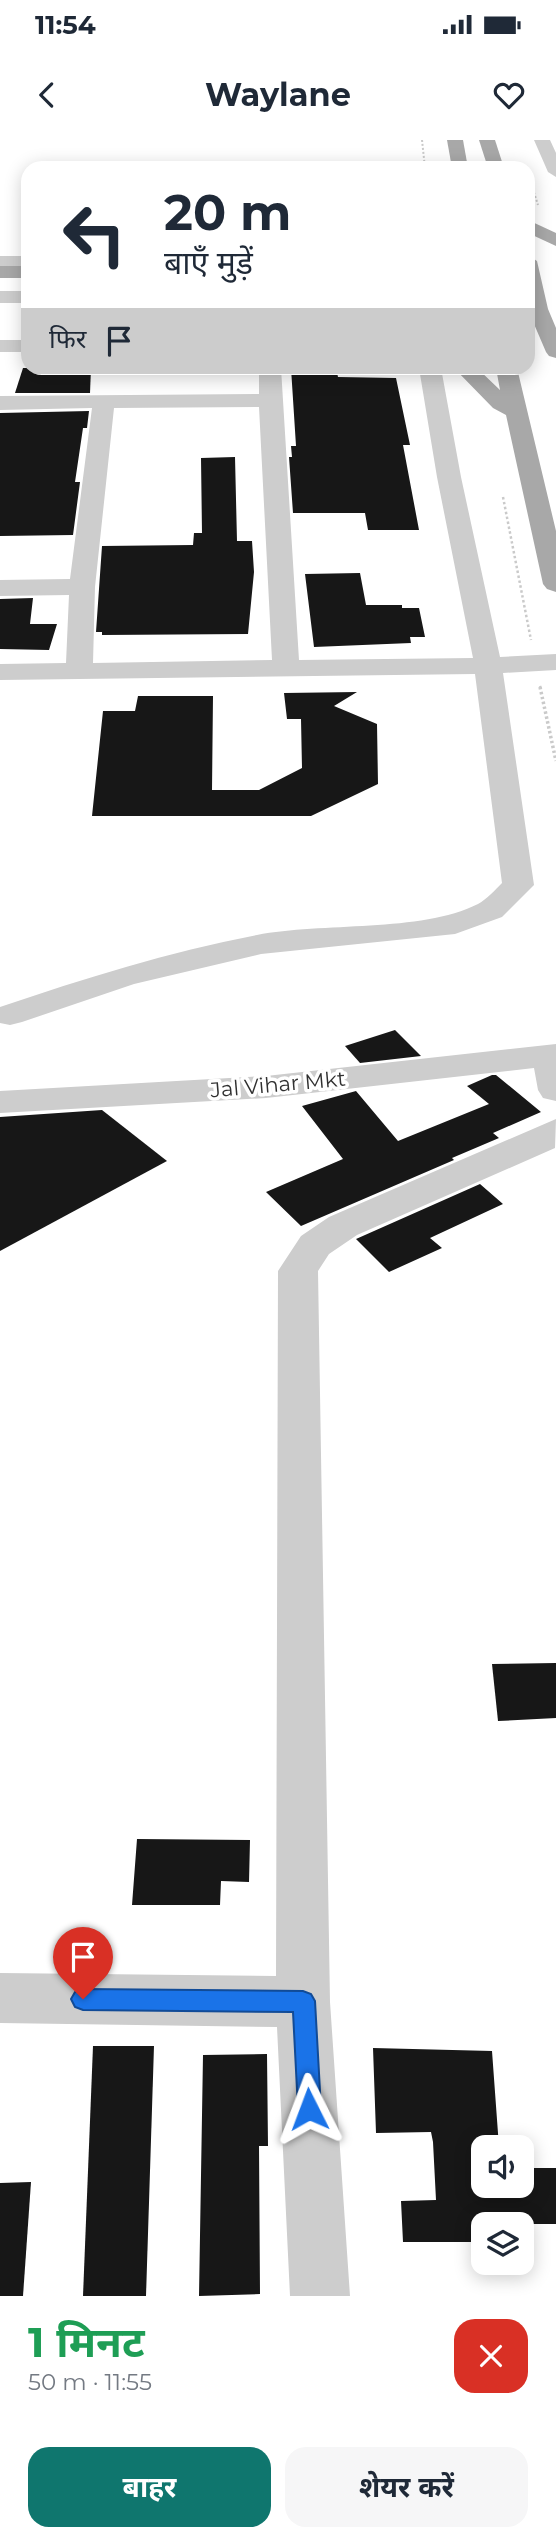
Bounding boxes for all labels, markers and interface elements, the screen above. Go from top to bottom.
text: 11:54 [35,9,96,41]
text: Waylane [205,75,351,114]
icon: back [28,76,66,114]
icon: heart [490,76,528,114]
text: 20 m [164,183,291,242]
icon: left [49,189,140,280]
text: बाएँ मुड़ें [164,243,253,282]
icon: arrive [100,322,138,360]
text: फिर [49,323,86,355]
street label: Jal Vihar Mkt [208,1066,347,1102]
pin [53,1927,113,1999]
icon: arrive [64,1938,102,1976]
position arrow [272,2072,346,2146]
map controls [471,2135,534,2275]
button: sound [471,2135,534,2198]
button: layers [471,2212,534,2275]
text: 1 मिनट [28,2316,145,2368]
button: close [454,2319,528,2393]
text: 50 m · 11:55 [28,2368,152,2396]
button: बाहर [28,2447,271,2527]
button: शेयर करें [285,2447,528,2527]

